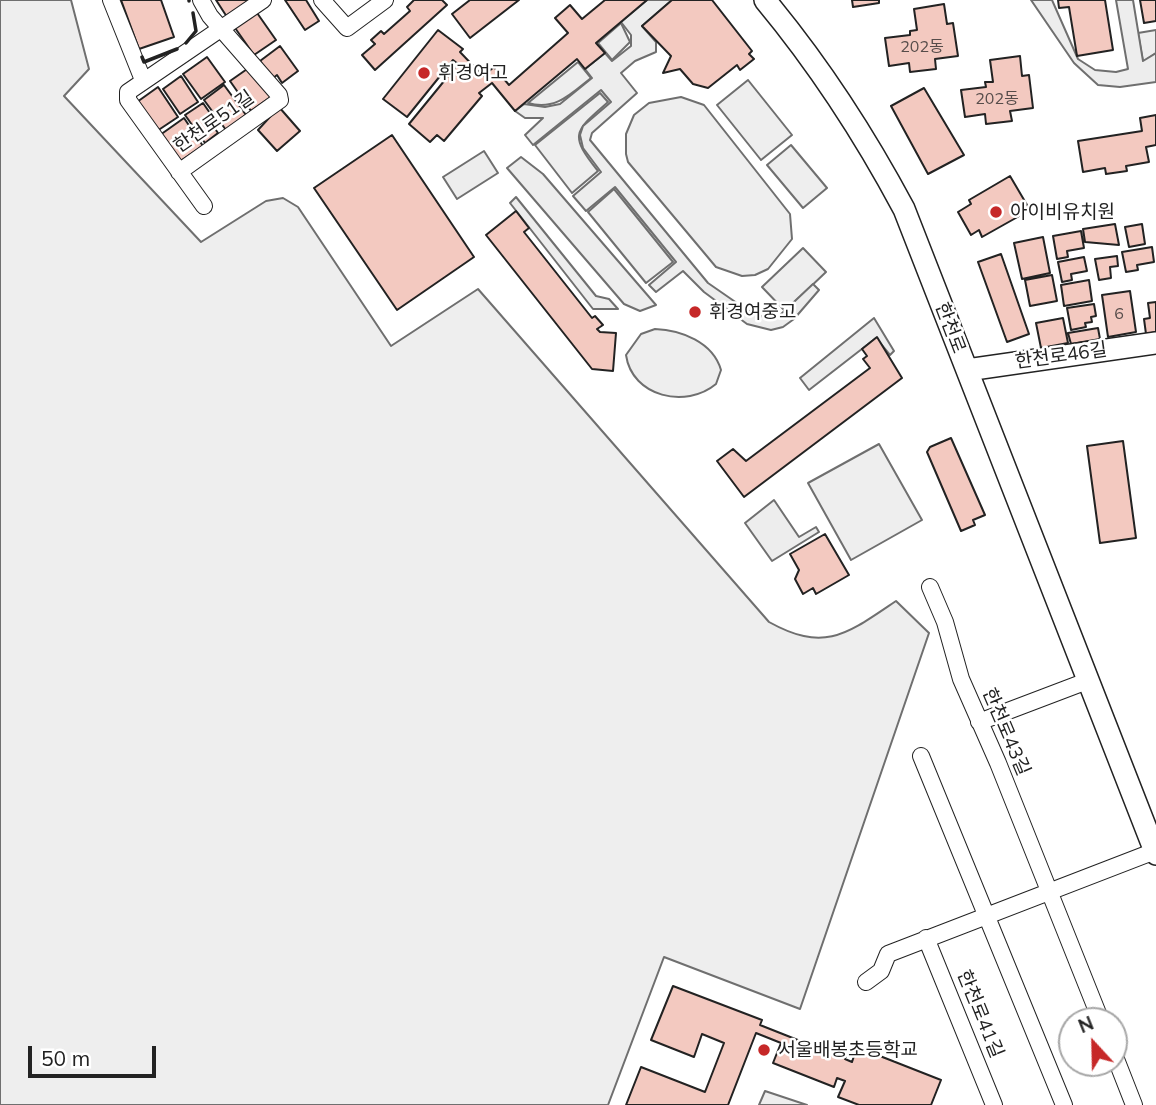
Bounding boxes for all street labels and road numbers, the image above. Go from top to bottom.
street label: 한천로51길 [169,86,259,158]
street label: 한천로 [930,299,970,357]
street label: 한천로46길 [1014,338,1108,374]
street label: 한천로43길 [977,685,1035,779]
street label: 한천로41길 [952,967,1008,1061]

